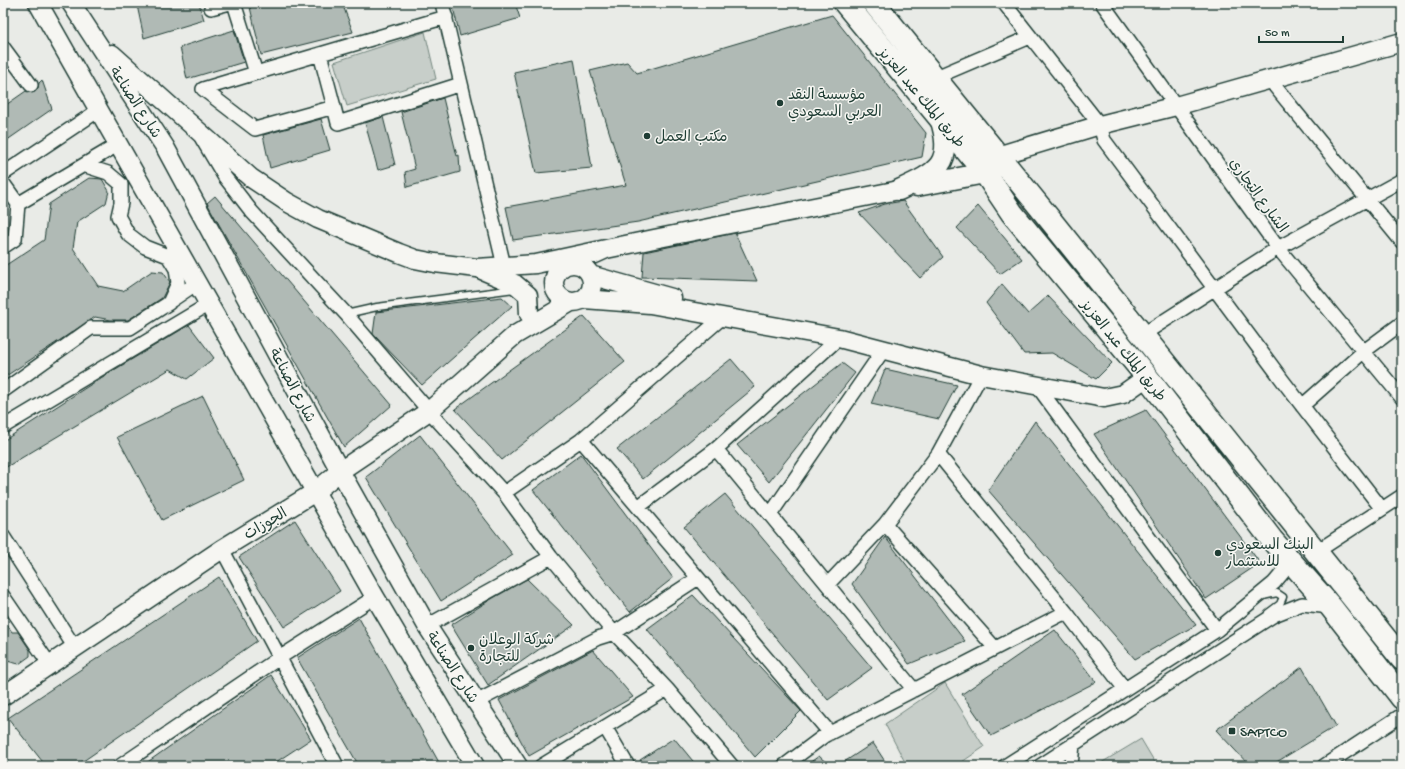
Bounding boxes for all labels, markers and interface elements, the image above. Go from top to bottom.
scale bar [1259,18,1343,44]
text: 50 m [1265,27,1290,41]
street label: طريق الملك عبد العزيز [872,43,968,152]
street label: شارع الصناعة [105,64,164,142]
place label: مؤسسة النقد العربي السعودي [788,87,882,124]
marker: مؤسسة النقد العربي السعودي [775,98,785,108]
place label: مكتب العمل [655,129,727,147]
marker: مكتب العمل [642,131,652,141]
street label: الشارع التجاري [1224,155,1291,237]
street label: طريق الملك عبد العزيز [1075,295,1169,406]
street label: شارع الصناعة [264,346,318,426]
street label: الجوزات [241,505,291,545]
place label: البنك السعودي للاستثمار [1225,537,1314,572]
marker: البنك السعودي للاستثمار [1213,548,1223,558]
street label: شارع الصناعة [422,629,481,707]
place label: شركة الوعلان للتجارة [479,632,554,667]
marker: شركة الوعلان للتجارة [466,643,476,653]
place label: SAPTCO [1240,724,1287,742]
marker: SAPTCO [1227,726,1237,736]

